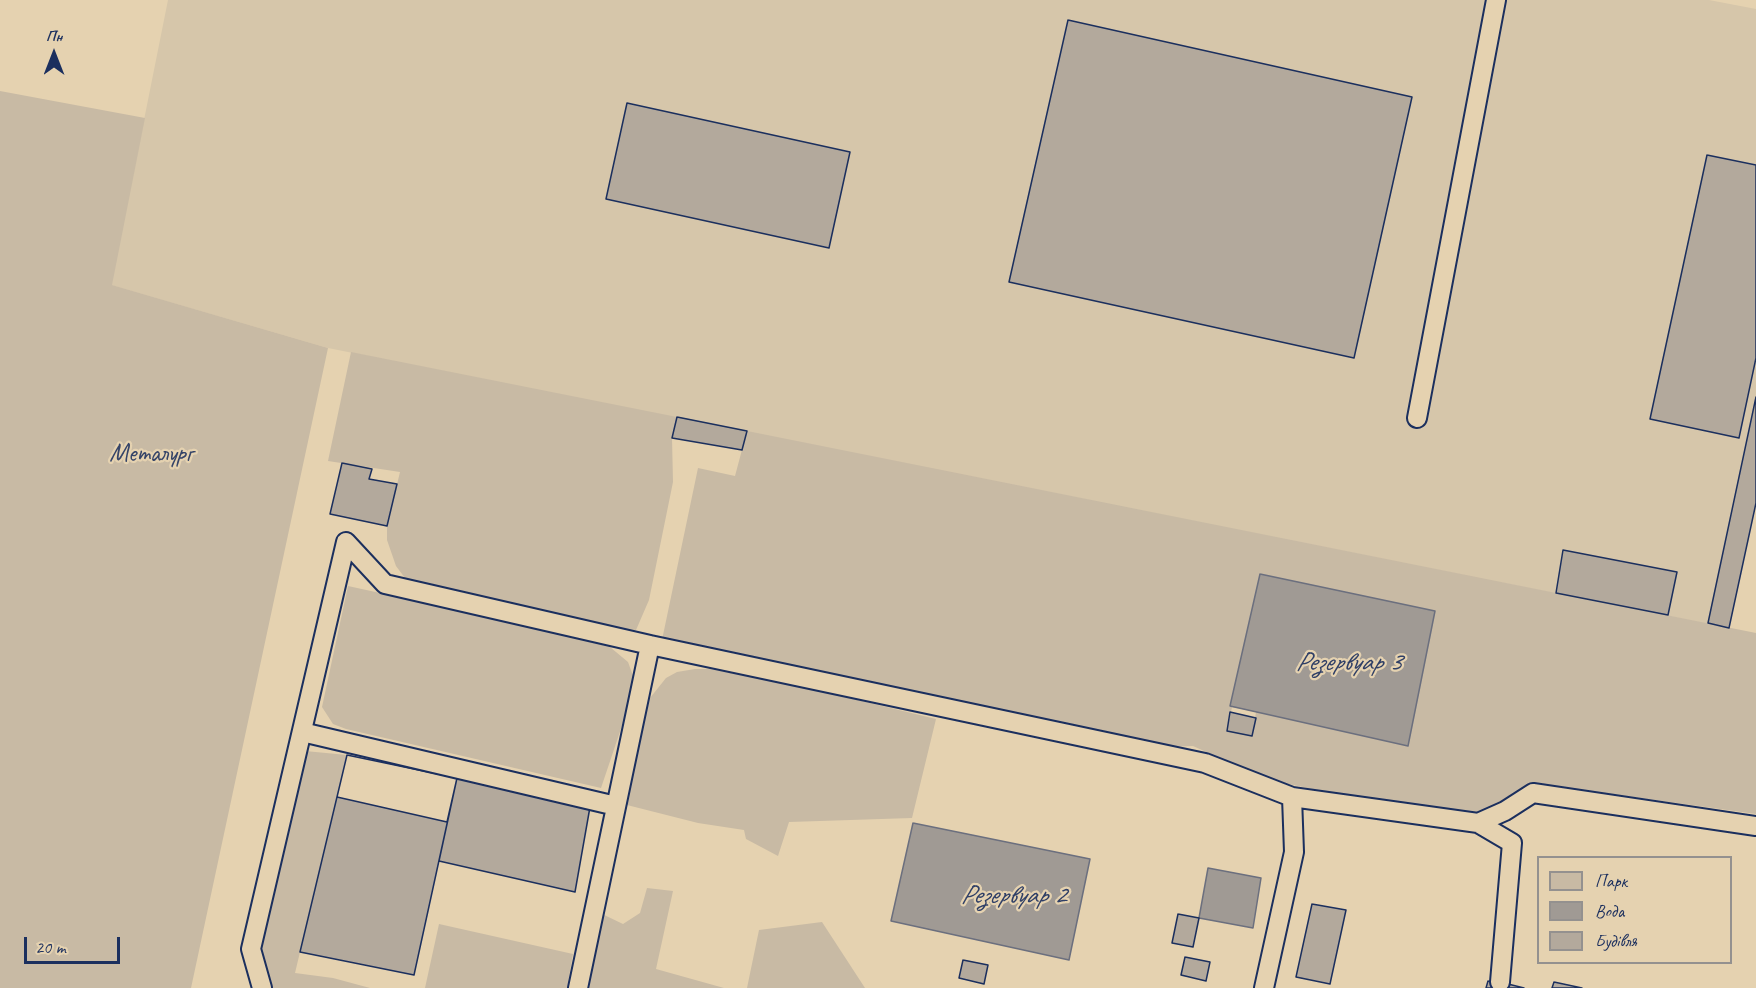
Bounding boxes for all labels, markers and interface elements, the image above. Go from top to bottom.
north arrow [24,24,84,84]
text: Пн [46,26,62,46]
park label: Металург [109,438,193,470]
water label: Резервуар 3 [1295,647,1401,679]
legend [1537,856,1732,964]
text: Парк [1595,870,1627,892]
water label: Резервуар 2 [960,880,1066,912]
text: Вода [1595,900,1624,922]
scale bar [27,925,123,963]
text: Будівля [1595,930,1637,952]
text: 20 m [35,936,66,958]

